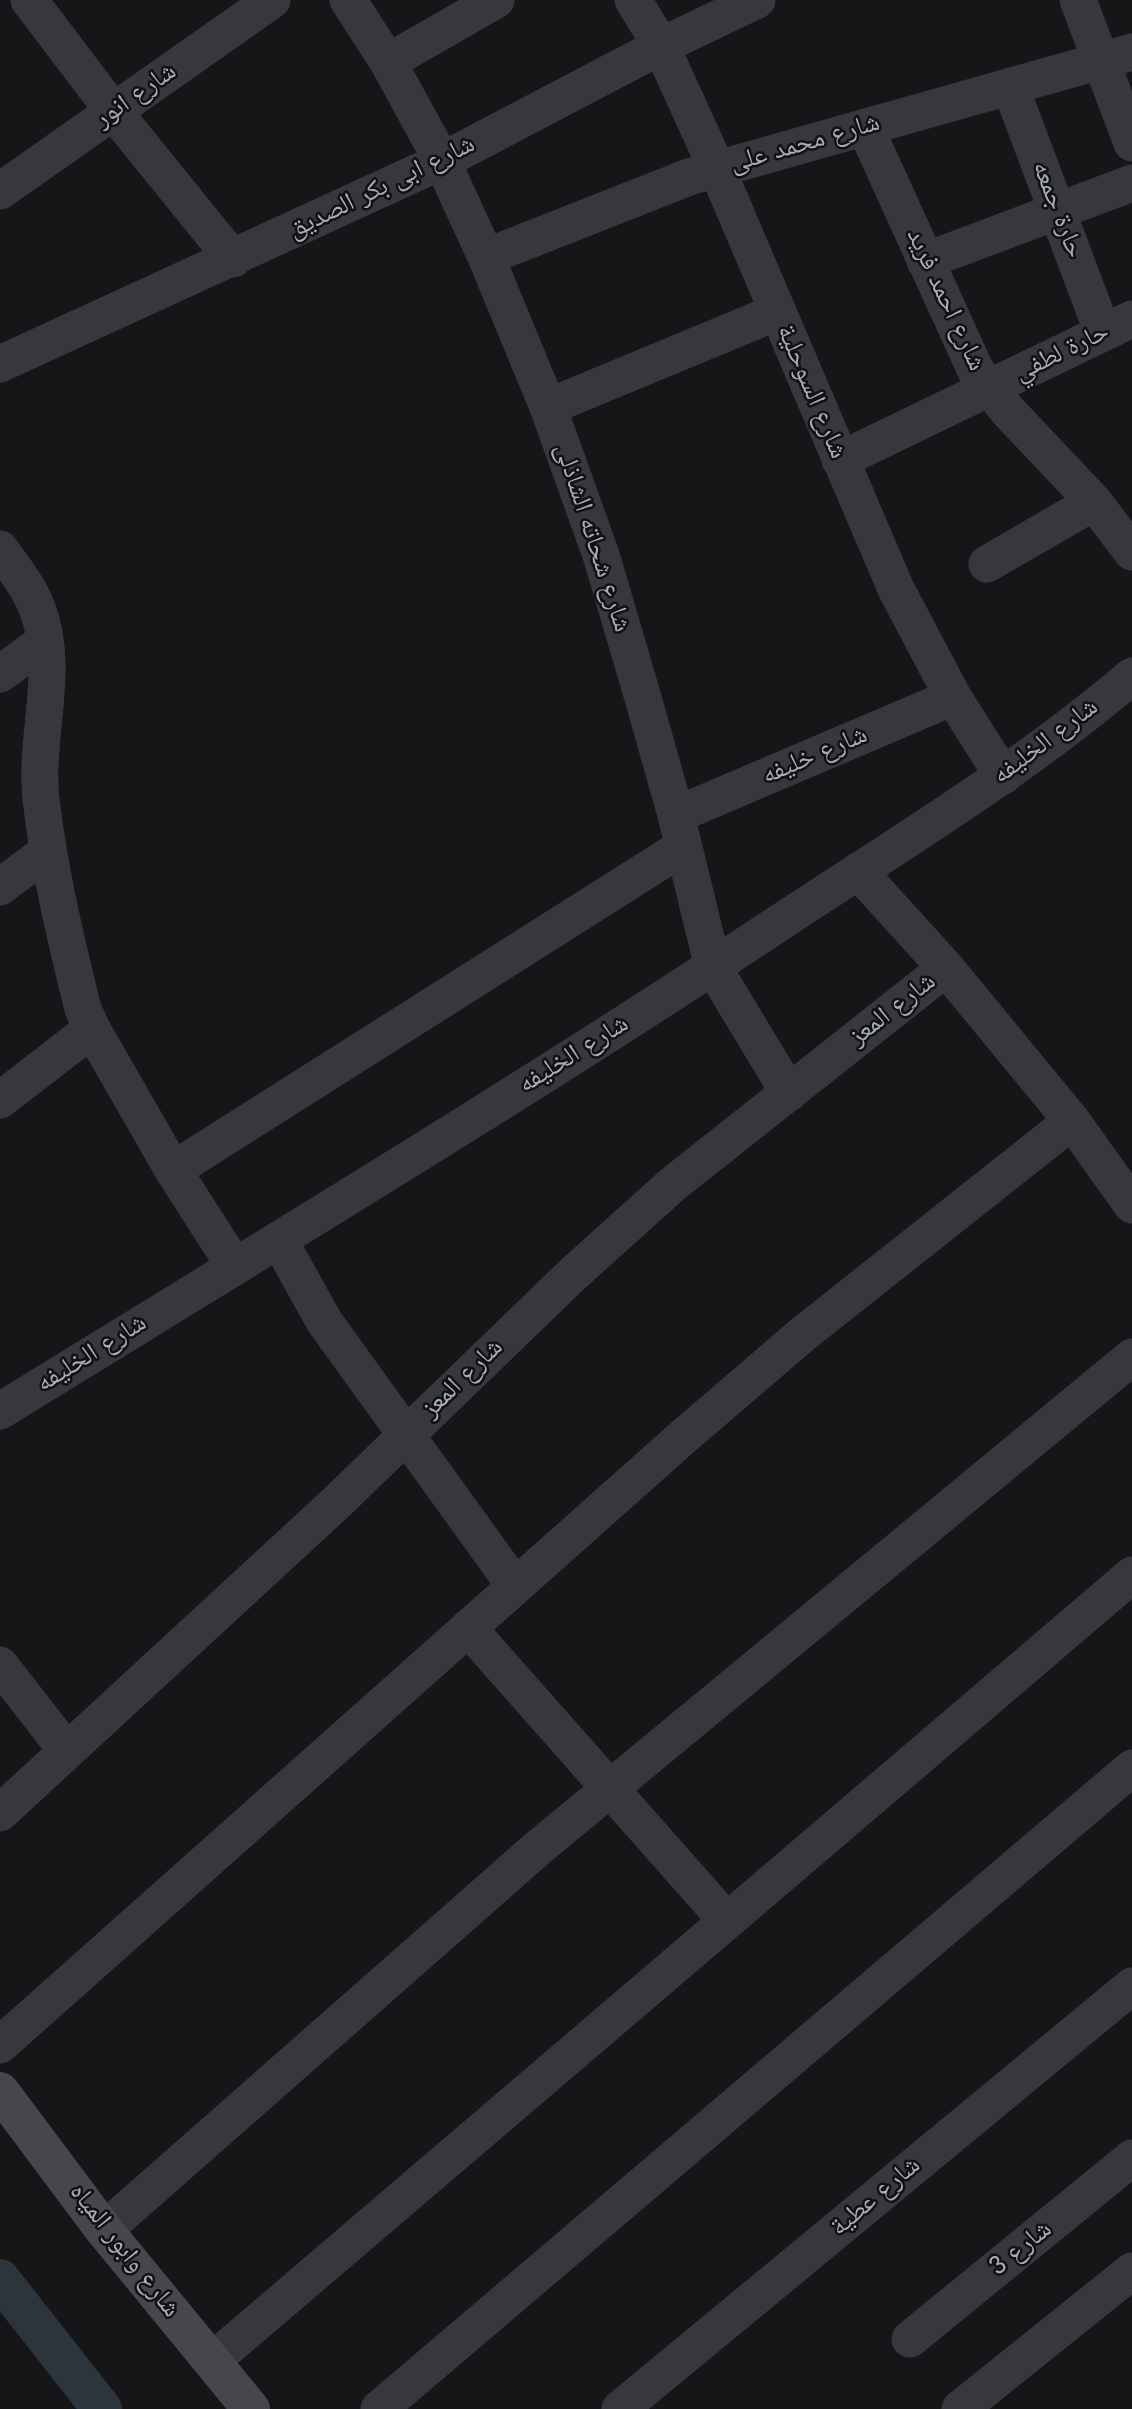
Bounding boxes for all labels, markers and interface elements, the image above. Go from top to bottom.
street label: شارع انور [89,57,183,135]
street label: شارع محمد على [726,108,884,180]
street label: شارع ابى بكر الصديق [284,129,480,247]
street label: حارة جمعه [1024,157,1090,263]
street label: شارع احمد فريد [898,224,992,376]
street label: حارة لطفي [1010,317,1114,389]
street label: شارع السوحلية [769,320,853,464]
street label: شارع شحاته الشاذلى [547,440,637,636]
street label: شارع الخليفه [987,692,1105,792]
street label: شارع خليفه [758,720,872,792]
street label: شارع المعز [844,967,942,1053]
street label: شارع الخليفه [513,1009,635,1101]
street label: شارع الخليفه [31,1308,153,1400]
street label: شارع المعز [416,1333,510,1425]
street label: شارع عطية [825,2150,927,2244]
street label: شارع وابور المياه [62,2178,186,2324]
street label: شارع 3 [983,2214,1059,2284]

